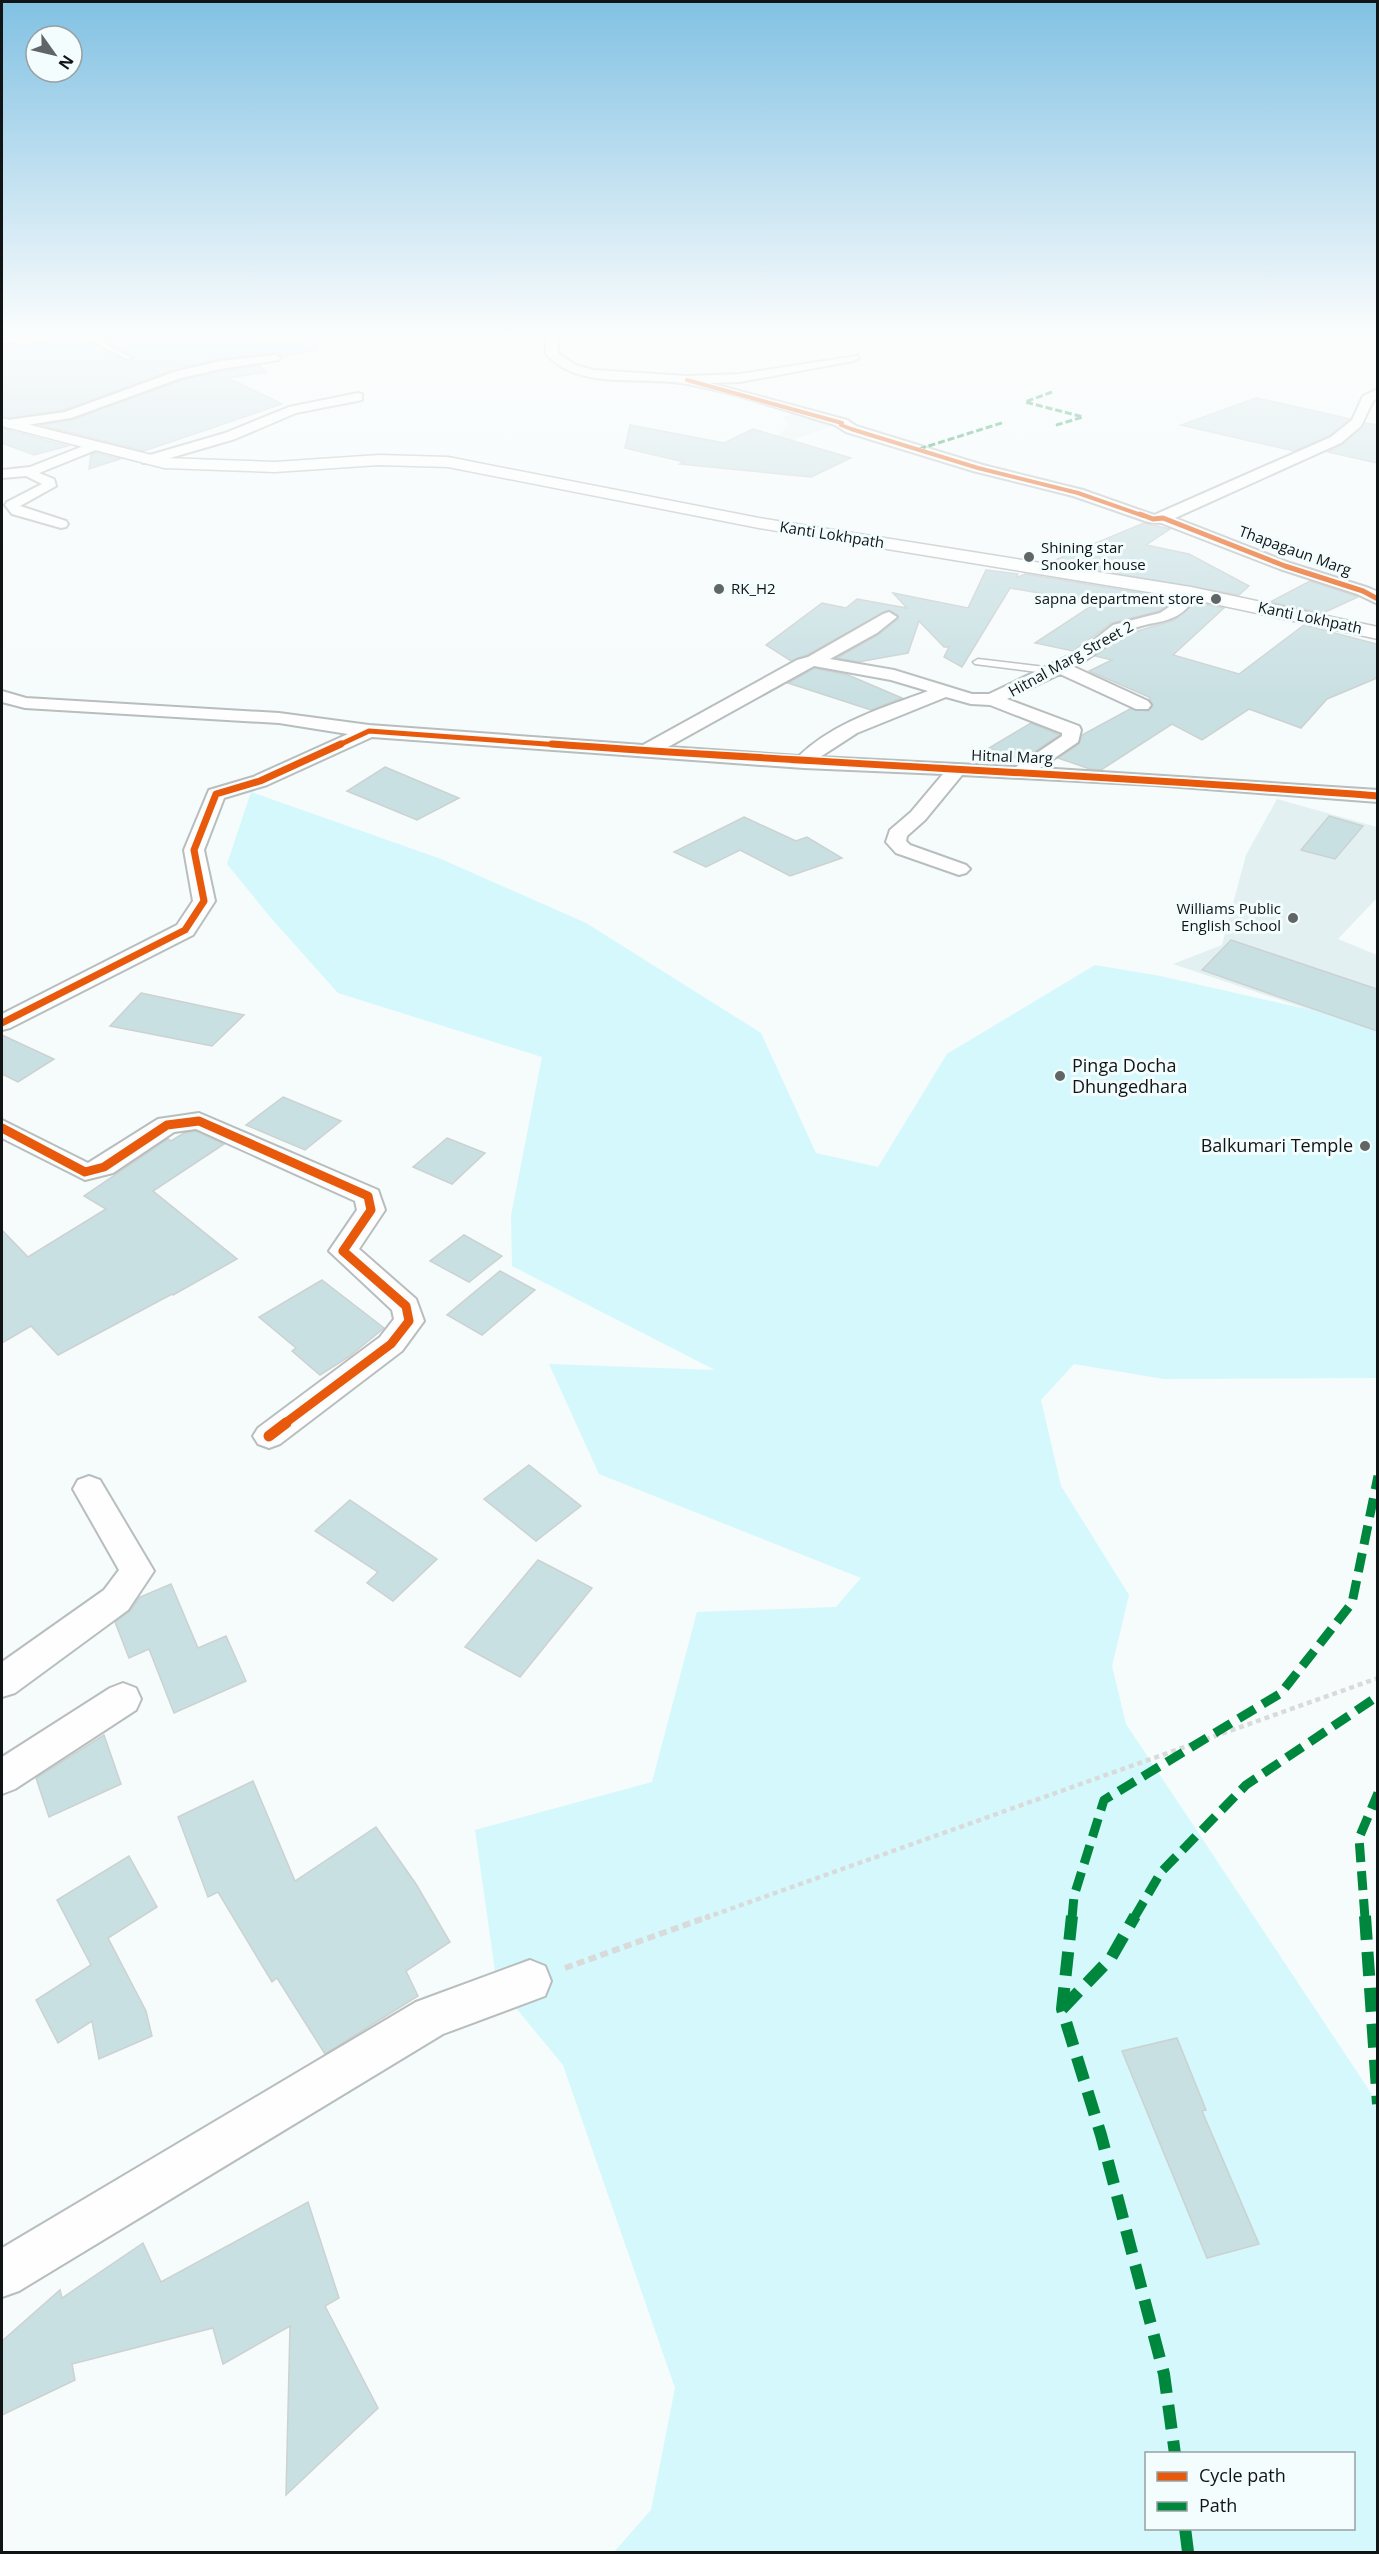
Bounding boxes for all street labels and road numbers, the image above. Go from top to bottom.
street label: Kanti Lokhpath [778,516,886,552]
street label: Thapagaun Marg [1236,520,1354,580]
street label: Kanti Lokhpath [1256,596,1364,638]
street label: Hitnal Marg Street 2 [1005,615,1136,701]
street label: Hitnal Marg [971,745,1053,767]

